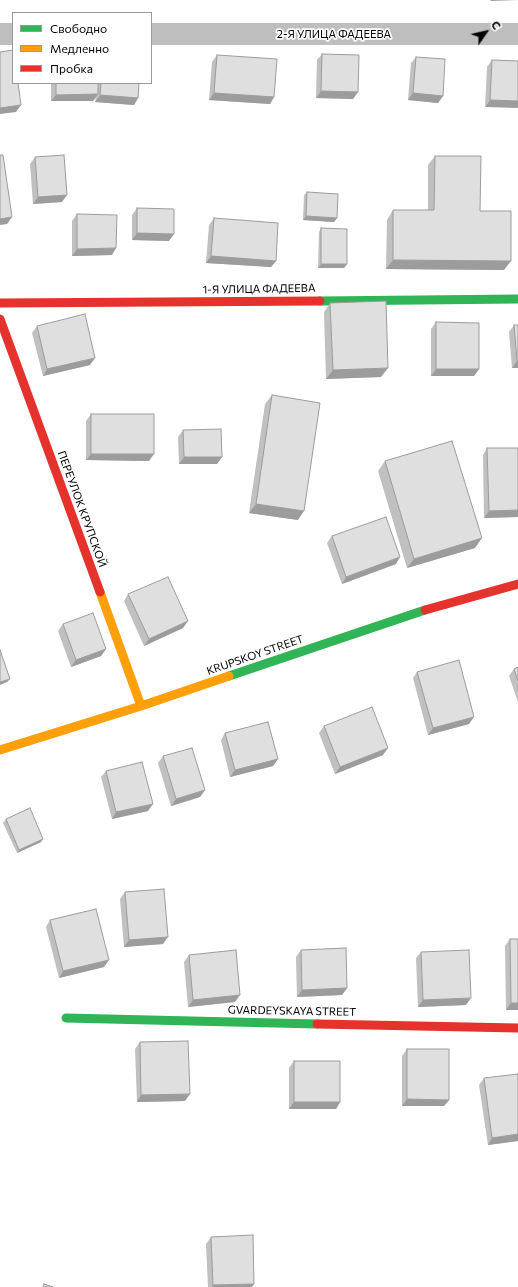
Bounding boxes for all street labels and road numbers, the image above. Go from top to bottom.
street label: 2-Я УЛИЦА ФАДЕЕВА [277,27,391,41]
street label: 1-Я УЛИЦА ФАДЕЕВА [202,281,316,297]
street label: ПЕРЕУЛОК КРУПСКОЙ [55,449,109,569]
street label: KRUPSKOY STREET [205,632,305,678]
street label: GVARDEYSKAYA STREET [228,1003,356,1019]

